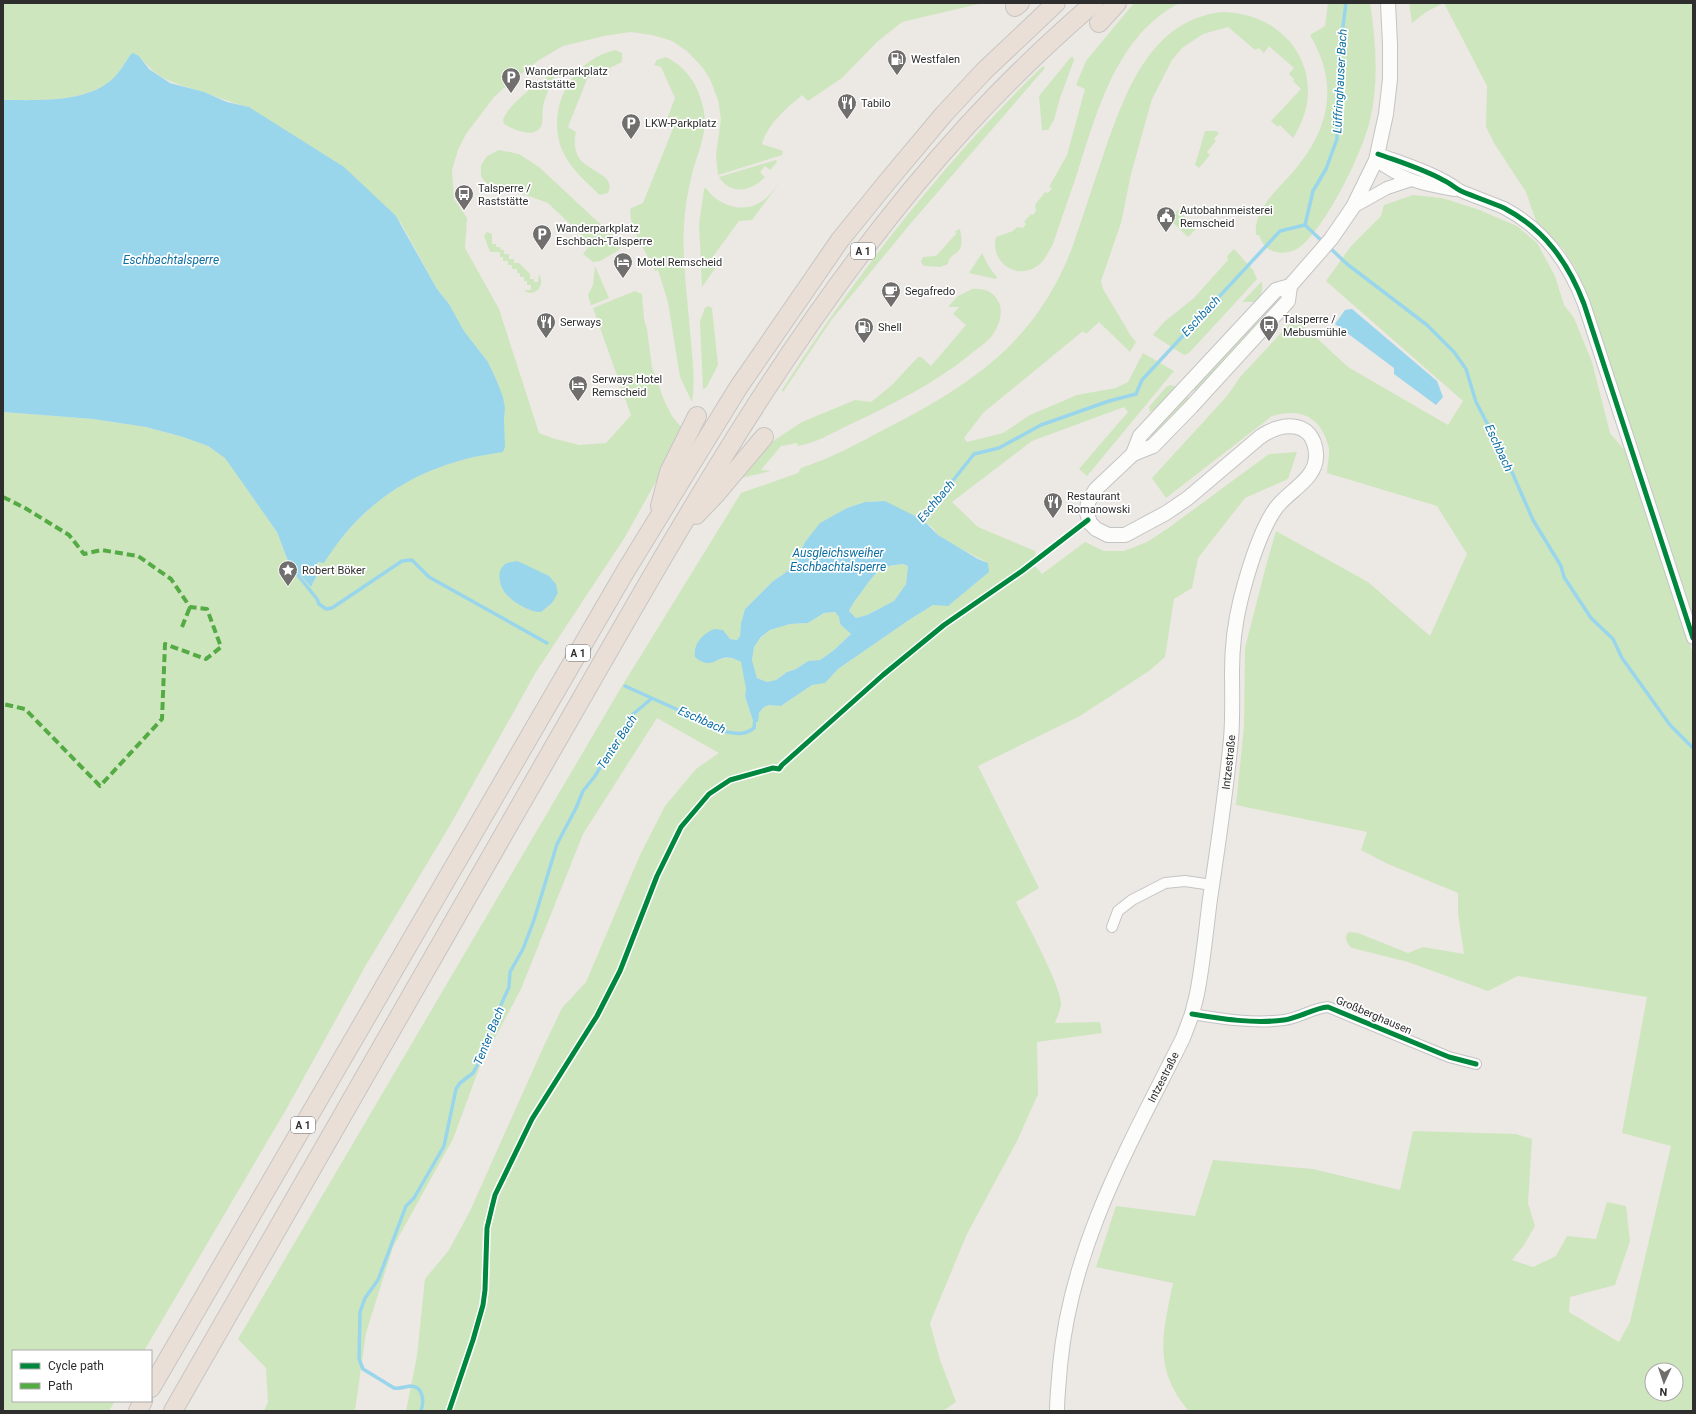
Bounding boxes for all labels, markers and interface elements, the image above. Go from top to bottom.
water label: Lüffringhauser Bach [1330,28,1350,134]
fuel station icon: Westfalen [886,48,908,76]
place label: Westfalen [911,53,960,66]
place label: Wanderparkplatz Raststätte [525,65,608,91]
parking icon: Wanderparkplatz Raststätte [500,66,522,94]
restaurant icon: Tabilo [836,92,858,120]
place label: Tabilo [861,97,891,110]
parking icon: LKW-Parkplatz [620,112,642,140]
place label: LKW-Parkplatz [645,117,717,130]
place label: Talsperre / Raststätte [478,182,531,208]
bus stop icon: Talsperre / Raststätte [453,183,475,211]
place label: Autobahnmeisterei Remscheid [1180,204,1273,230]
public building icon: Autobahnmeisterei Remscheid [1155,205,1177,233]
place label: Wanderparkplatz Eschbach-Talsperre [556,222,652,248]
parking icon: Wanderparkplatz Eschbach-Talsperre [531,223,553,251]
road number: A 1 [851,243,875,259]
hotel icon: Motel Remscheid [612,251,634,279]
water label: Eschbachtalsperre [123,253,219,267]
place label: Motel Remscheid [637,256,722,269]
cafe icon: Segafredo [880,280,902,308]
place label: Segafredo [905,285,955,298]
water label: Eschbach [1179,293,1223,339]
restaurant icon: Serways [535,311,557,339]
place label: Talsperre / Mebusmühle [1283,313,1347,339]
bus stop icon: Talsperre / Mebusmühle [1258,314,1280,342]
place label: Serways [560,316,602,329]
fuel station icon: Shell [853,316,875,344]
place label: Shell [878,321,902,334]
place label: Serways Hotel Remscheid [592,373,662,399]
hotel icon: Serways Hotel Remscheid [567,374,589,402]
water label: Eschbach [1482,422,1516,474]
water label: Eschbach [914,477,958,525]
place label: Restaurant Romanowski [1067,490,1130,516]
restaurant icon: Restaurant Romanowski [1042,491,1064,519]
water label: Ausgleichsweiher Eschbachtalsperre [790,546,886,574]
place icon: Robert Böker [277,559,299,587]
place label: Robert Böker [302,564,366,577]
road number: A 1 [566,645,590,661]
water label: Eschbach [676,703,728,737]
water label: Tenter Bach [594,712,640,772]
street label: Intzestraße [1219,734,1238,790]
street label: Großberghausen [1334,994,1414,1037]
water label: Tenter Bach [471,1005,507,1067]
street label: Intzestraße [1145,1050,1182,1105]
road number: A 1 [291,1117,315,1133]
legend [12,1350,152,1402]
text: Cycle path [48,1359,104,1373]
north arrow [1644,1362,1684,1402]
text: Path [48,1379,73,1393]
text: N [1659,1385,1668,1398]

